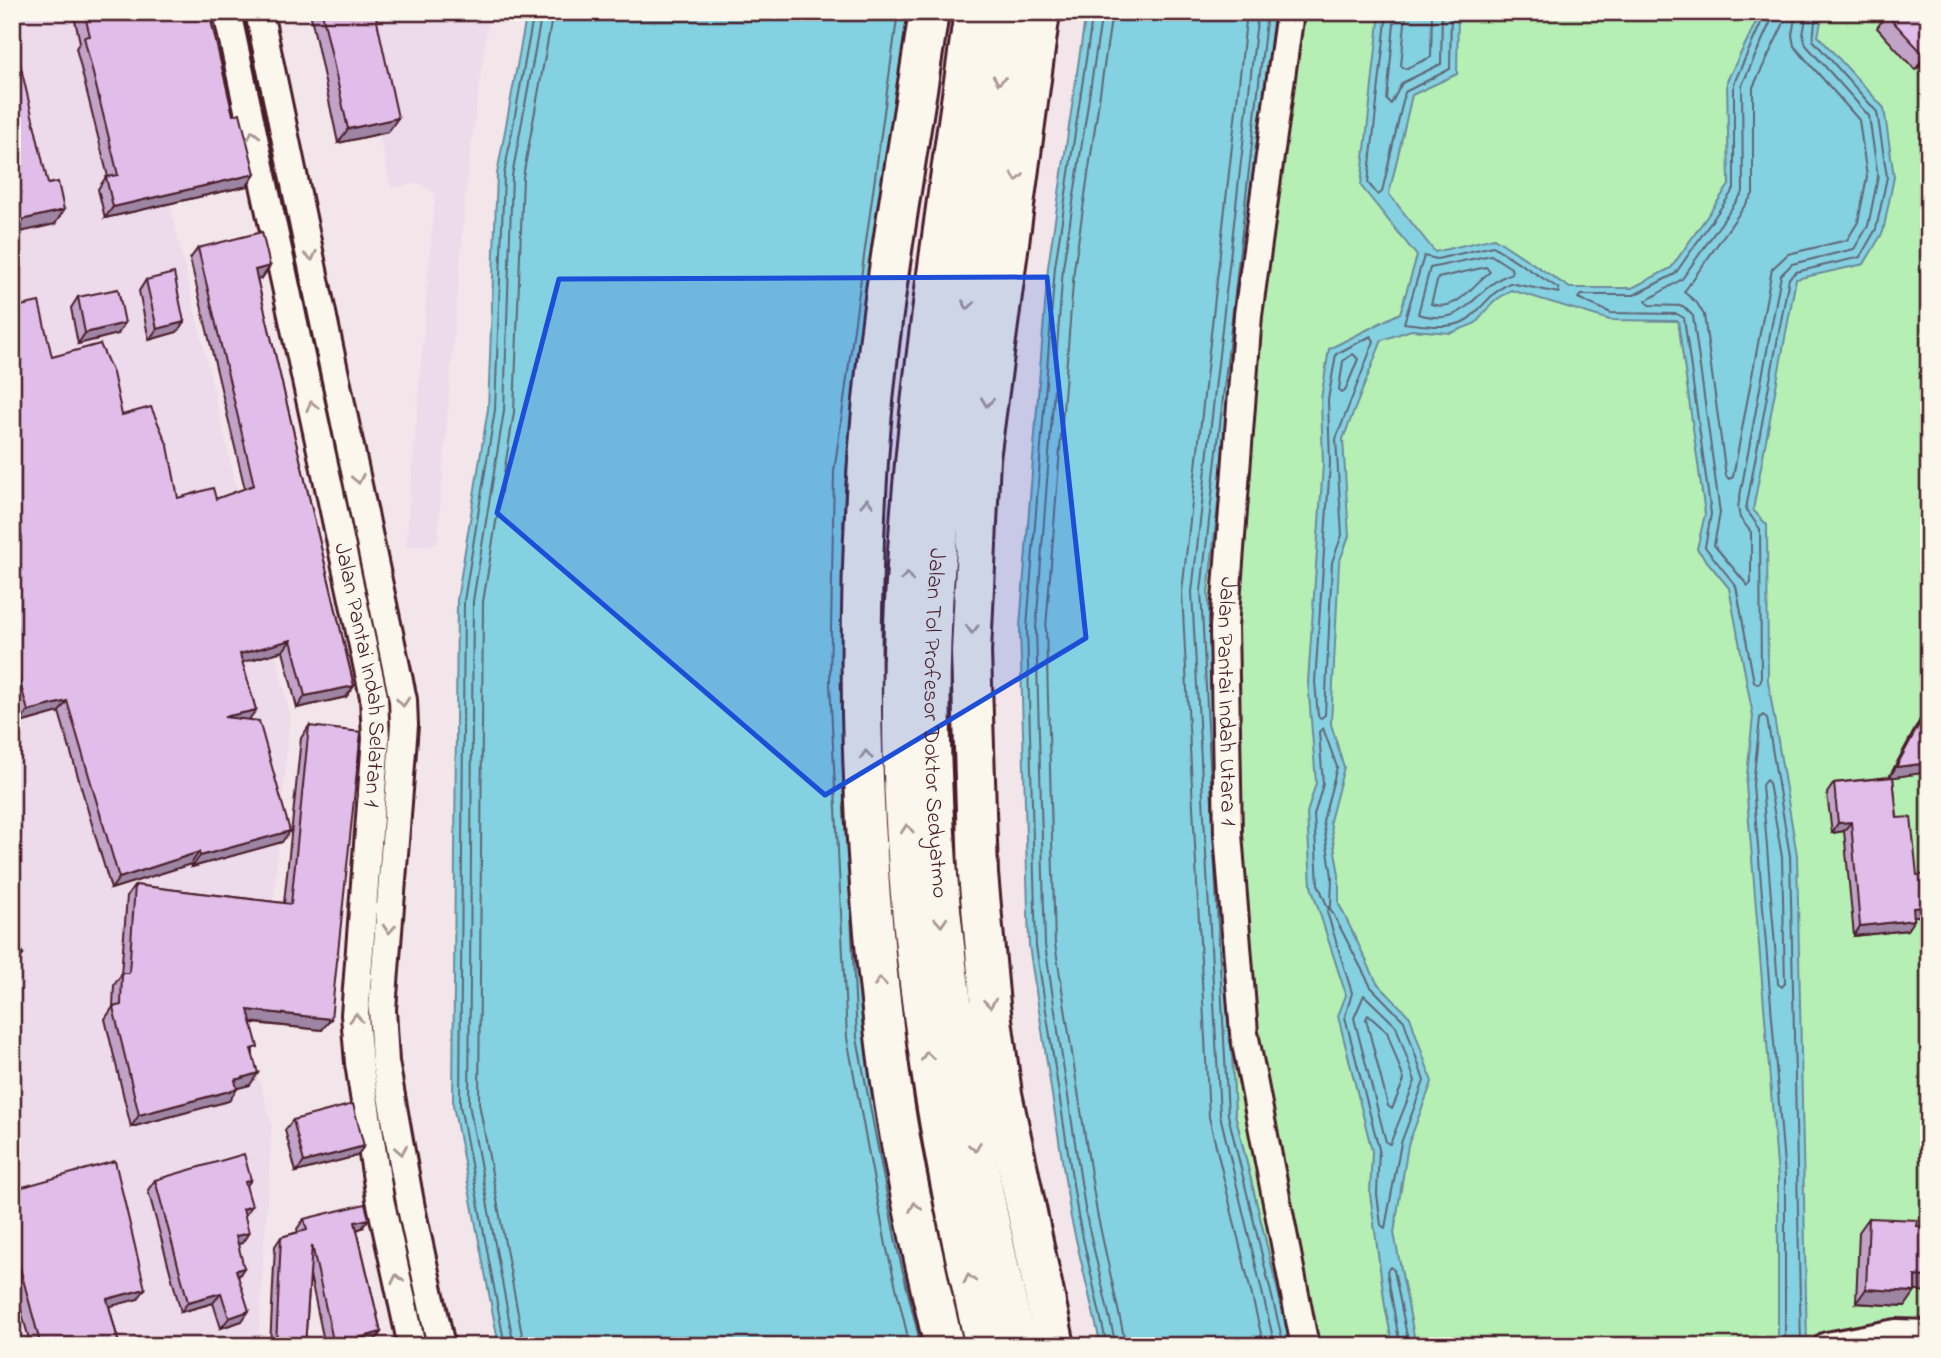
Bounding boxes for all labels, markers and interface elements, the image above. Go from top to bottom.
one-way arrow [991,74,1006,86]
one-way arrow [247,129,262,141]
one-way arrow [1010,171,1025,183]
one-way arrow [303,250,318,262]
one-way arrow [961,299,976,311]
one-way arrow [979,396,994,408]
one-way arrow [305,400,320,412]
one-way arrow [349,473,364,485]
one-way arrow [859,498,874,509]
street label: Jalan Pantai Indah Selatan 1 [325,540,393,808]
street label: Jalan Tol Profesor Doktor Sedyatmo [914,547,956,900]
one-way arrow [899,572,914,583]
street label: Jalan Pantai Indah Utara 1 [1207,576,1244,826]
one-way arrow [964,624,979,635]
one-way arrow [395,696,410,708]
one-way arrow [858,750,873,761]
one-way arrow [900,824,915,835]
one-way arrow [933,917,948,928]
one-way arrow [382,923,397,934]
one-way arrow [872,977,887,988]
one-way arrow [982,997,997,1009]
one-way arrow [348,1013,364,1023]
one-way arrow [920,1050,935,1062]
one-way arrow [967,1141,982,1153]
one-way arrow [393,1144,408,1156]
one-way arrow [908,1201,923,1213]
one-way arrow [391,1273,406,1285]
one-way arrow [963,1273,977,1285]

